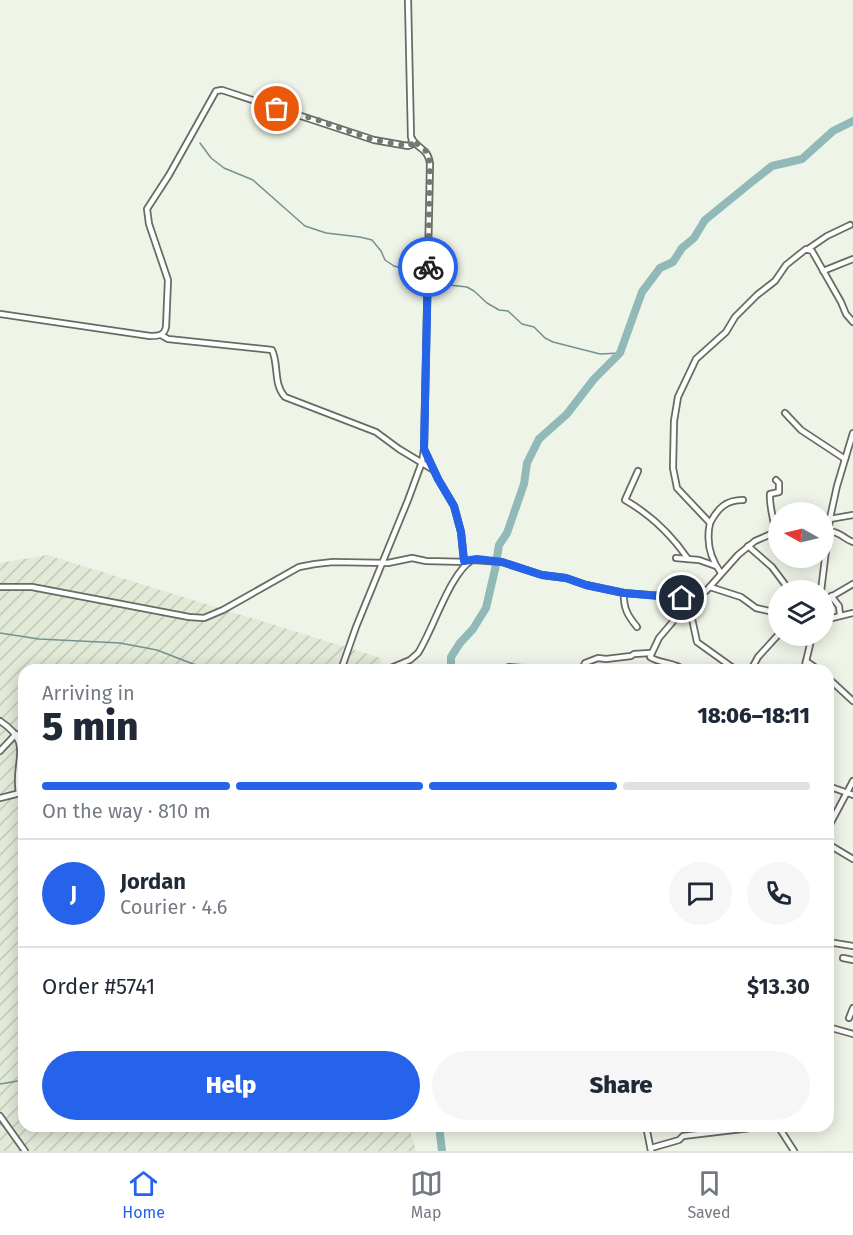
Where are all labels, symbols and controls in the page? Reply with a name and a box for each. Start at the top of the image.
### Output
pin [251,83,302,134]
icon: bag [260,92,293,125]
courier [398,237,458,297]
icon: bike [412,251,445,284]
north arrow [768,502,834,568]
map controls [768,502,834,646]
pin [656,572,707,623]
button: layers [768,580,834,646]
icon: home [665,581,698,614]
text: Arriving in [42,681,135,705]
text: 18:06–18:11 [697,702,810,729]
text: 5 min [42,704,138,750]
text: On the way · 810 m [42,799,211,823]
button: chat [669,862,732,925]
button: phone [747,862,810,925]
text: Jordan [120,868,186,895]
text: J [70,880,77,907]
text: Courier · 4.6 [120,895,227,919]
text: Order #5741 [42,973,155,1000]
text: $13.30 [747,973,810,1000]
button: Help [42,1051,420,1120]
button: Share [432,1051,810,1120]
tab: Home [122,1167,165,1222]
tab: Map [410,1167,443,1222]
tab: Saved [687,1167,731,1222]

